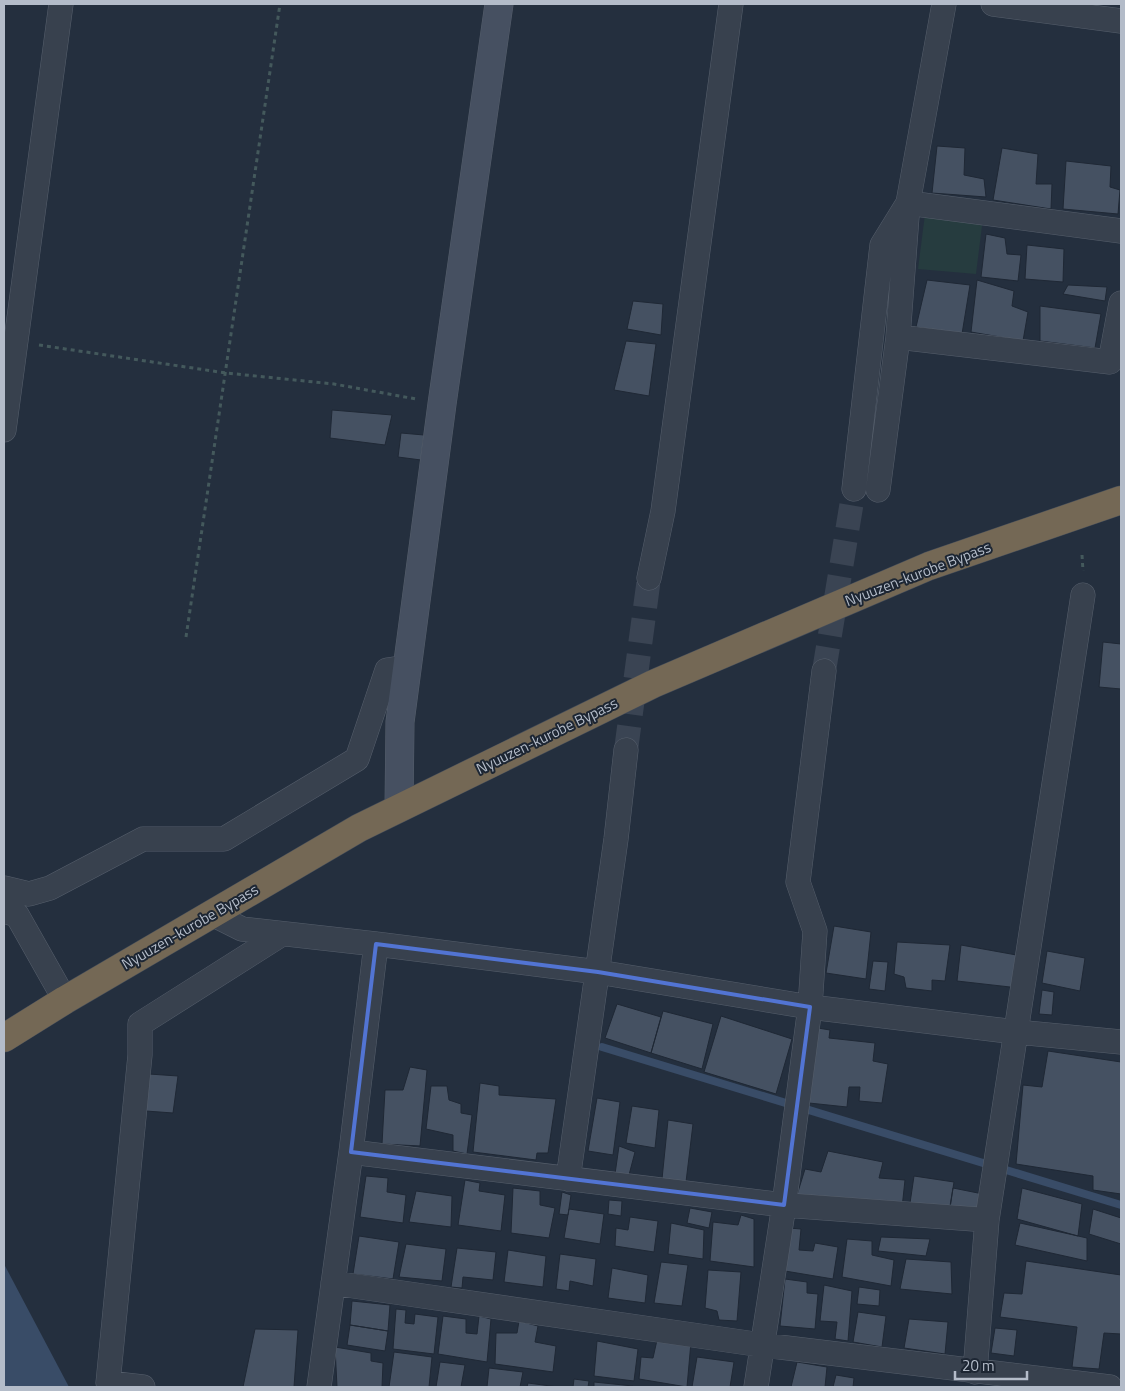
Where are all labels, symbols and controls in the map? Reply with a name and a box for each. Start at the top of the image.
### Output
street label: Nyuuzen-kurobe Bypass [841,535,994,612]
street label: Nyuuzen-kurobe Bypass [472,691,621,780]
street label: Nyuuzen-kurobe Bypass [117,878,263,975]
scale bar [955,1348,1028,1380]
text: 20 m [962,1354,995,1377]

